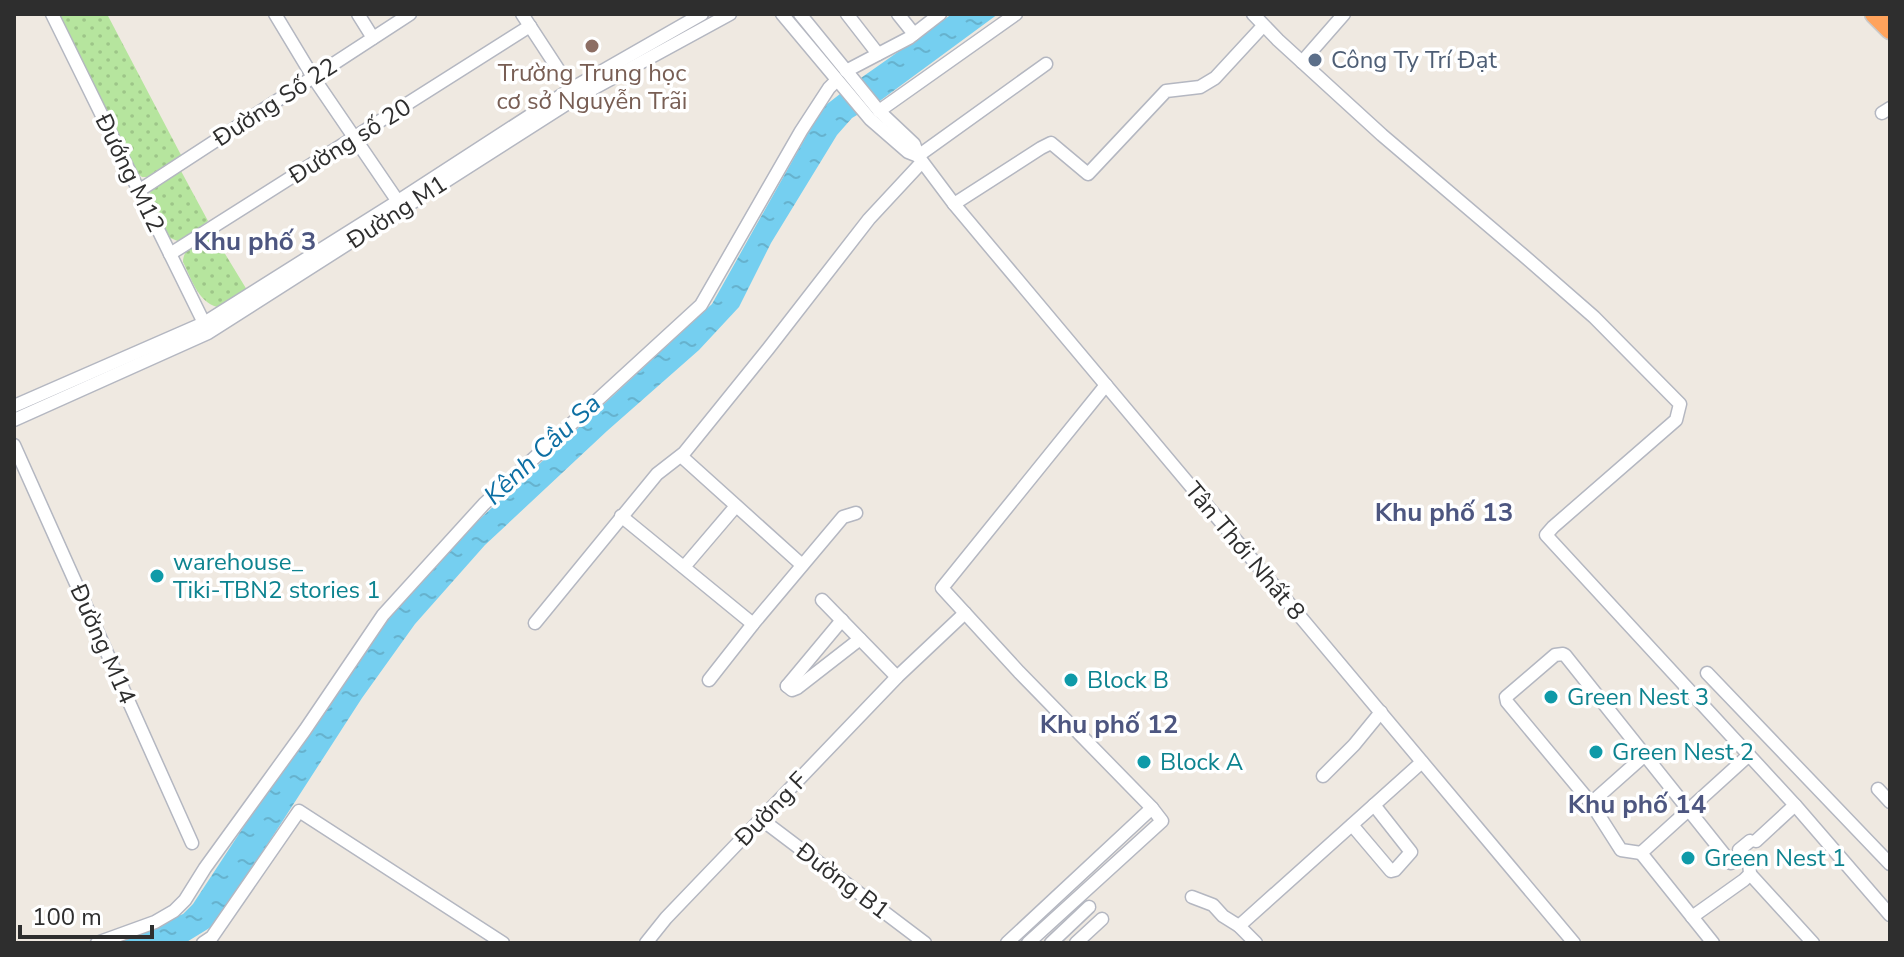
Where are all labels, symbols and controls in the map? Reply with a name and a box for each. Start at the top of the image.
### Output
marker: Trường Trung học cơ sở Nguyễn Trãi [583,37,601,55]
place label: Công Ty Trí Đạt [1331,44,1497,76]
street label: Đường Số 22 [206,50,343,155]
marker: Công Ty Trí Đạt [1306,51,1324,69]
place label: Trường Trung học cơ sở Nguyễn Trãi [497,57,687,117]
street label: Đường số 20 [282,91,417,192]
street label: Đướng M12 [87,108,172,237]
street label: Đường M1 [340,168,453,257]
district label: Khu phố 3 [194,224,316,259]
water label: Kênh Cầu Sa [476,386,608,513]
street label: Tân Thới Nhất 8 [1178,475,1312,627]
district label: Khu phố 13 [1375,495,1513,530]
place label: warehouse_ Tiki-TBN2 stories 1 [173,546,381,606]
marker: warehouse_ Tiki-TBN2 stories 1 [148,567,166,585]
street label: Đường M14 [62,578,144,709]
place label: Block B [1087,664,1169,696]
marker: Block B [1062,671,1080,689]
place label: Green Nest 3 [1567,681,1709,713]
marker: Green Nest 3 [1542,688,1560,706]
district label: Khu phố 12 [1040,707,1178,742]
place label: Green Nest 2 [1612,736,1754,768]
marker: Green Nest 2 [1587,743,1605,761]
place label: Block A [1160,746,1244,778]
marker: Block A [1135,753,1153,771]
street label: Đường F [727,765,814,854]
district label: Khu phố 14 [1568,787,1706,822]
street label: Đường B1 [789,835,896,927]
place label: Green Nest 1 [1704,842,1846,874]
marker: Green Nest 1 [1679,849,1697,867]
scale bar [20,889,152,939]
text: 100 m [32,901,102,933]

